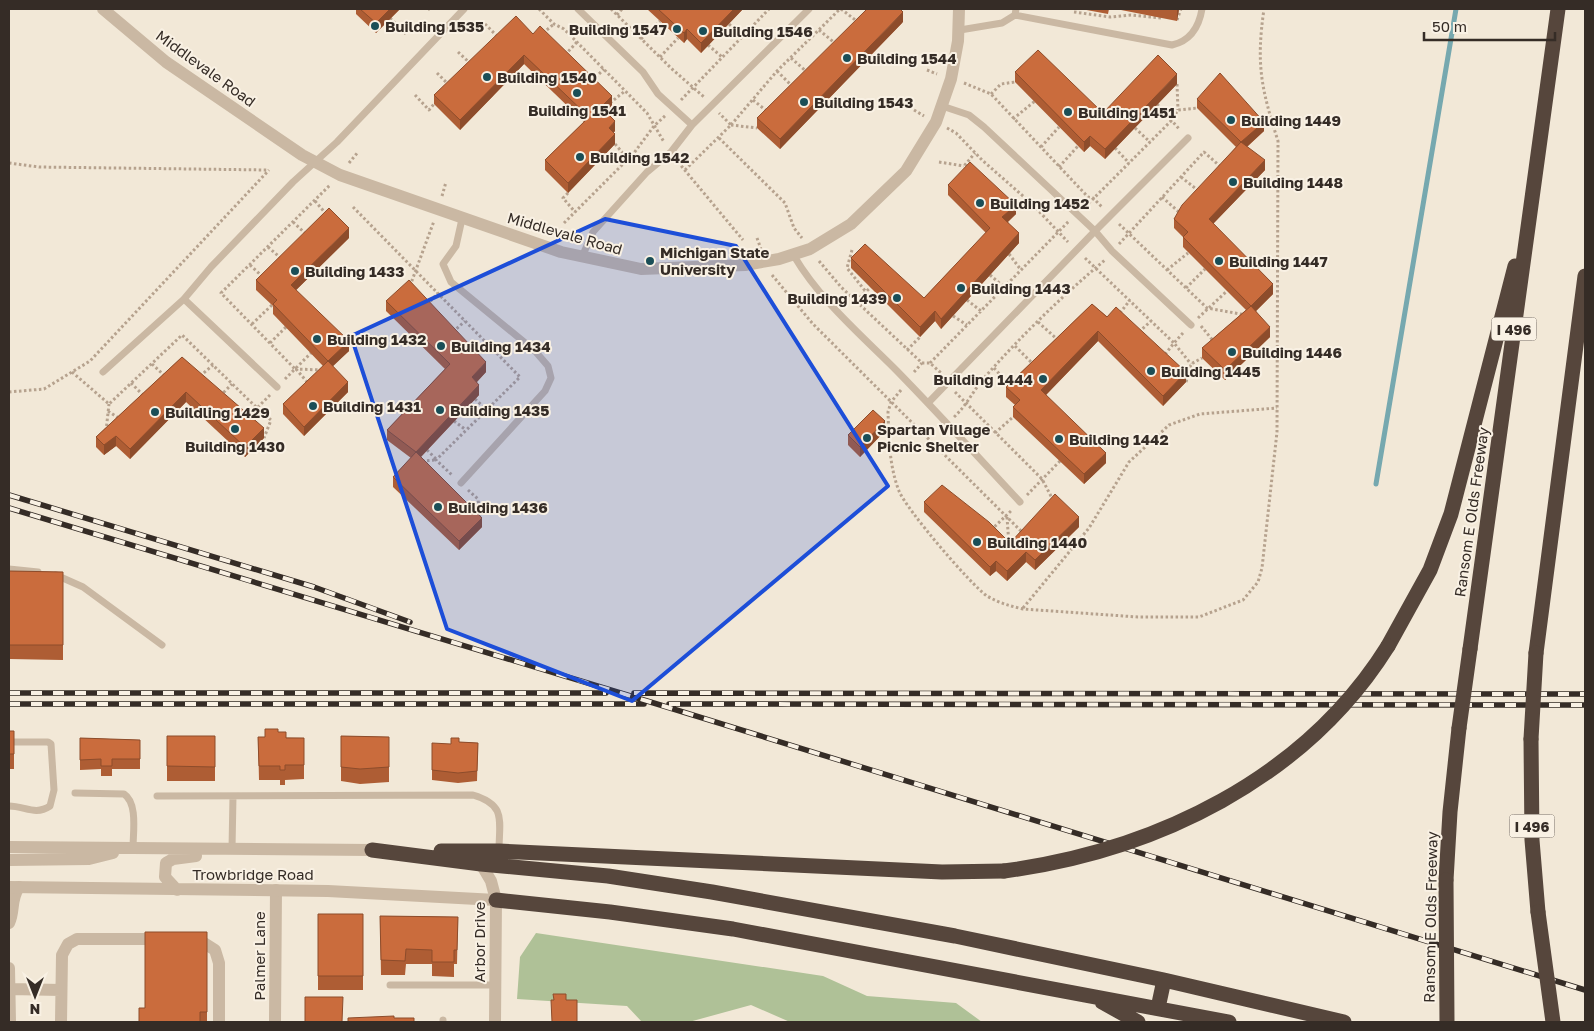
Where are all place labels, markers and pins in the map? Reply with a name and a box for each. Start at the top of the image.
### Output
place label: Building 1535 [385,17,484,35]
marker: Building 1535 [369,20,381,32]
place label: Building 1547 [569,20,667,38]
place label: Building 1546 [713,22,813,40]
marker: Building 1547 [671,23,683,35]
marker: Building 1546 [697,25,709,37]
place label: Building 1544 [857,49,957,67]
marker: Building 1544 [841,52,853,64]
place label: Building 1540 [497,68,597,86]
marker: Building 1540 [481,71,493,83]
marker: Building 1541 [571,87,583,99]
place label: Building 1543 [814,93,913,111]
marker: Building 1543 [798,96,810,108]
place label: Building 1541 [528,101,626,119]
place label: Building 1451 [1078,103,1176,121]
marker: Building 1451 [1062,106,1074,118]
place label: Building 1449 [1241,111,1341,129]
marker: Building 1449 [1225,114,1237,126]
place label: Building 1542 [590,148,689,166]
marker: Building 1542 [574,151,586,163]
place label: Building 1448 [1243,173,1343,191]
marker: Building 1448 [1227,176,1239,188]
place label: Building 1452 [990,194,1089,212]
marker: Building 1452 [974,197,986,209]
place label: Michigan State University [660,243,770,278]
place label: Building 1447 [1229,252,1328,270]
marker: Michigan State University [644,255,656,267]
marker: Building 1447 [1213,255,1225,267]
place label: Building 1433 [305,262,404,280]
marker: Building 1433 [289,265,301,277]
place label: Building 1443 [971,279,1071,297]
marker: Building 1443 [955,282,967,294]
place label: Building 1439 [787,289,887,307]
marker: Building 1439 [891,292,903,304]
place label: Building 1432 [327,330,426,348]
marker: Building 1432 [311,333,323,345]
place label: Building 1434 [451,337,551,355]
marker: Building 1434 [435,340,447,352]
place label: Building 1446 [1242,343,1342,361]
marker: Building 1446 [1226,346,1238,358]
place label: Building 1445 [1161,362,1261,380]
marker: Building 1445 [1145,365,1157,377]
place label: Building 1444 [933,370,1033,388]
marker: Building 1444 [1037,373,1049,385]
place label: Building 1431 [323,397,421,415]
marker: Building 1431 [307,400,319,412]
place label: Building 1435 [450,401,549,419]
place label: Buildling 1429 [165,403,270,421]
marker: Building 1435 [434,404,446,416]
marker: Buildling 1429 [149,406,161,418]
place label: Spartan Village Picnic Shelter [877,420,990,455]
marker: Building 1430 [229,423,241,435]
place label: Building 1442 [1069,430,1169,448]
marker: Spartan Village Picnic Shelter [861,432,873,444]
marker: Building 1442 [1053,433,1065,445]
place label: Building 1430 [185,437,285,455]
place label: Building 1436 [448,498,548,516]
marker: Building 1436 [432,501,444,513]
place label: Building 1440 [987,533,1087,551]
marker: Building 1440 [971,536,983,548]

